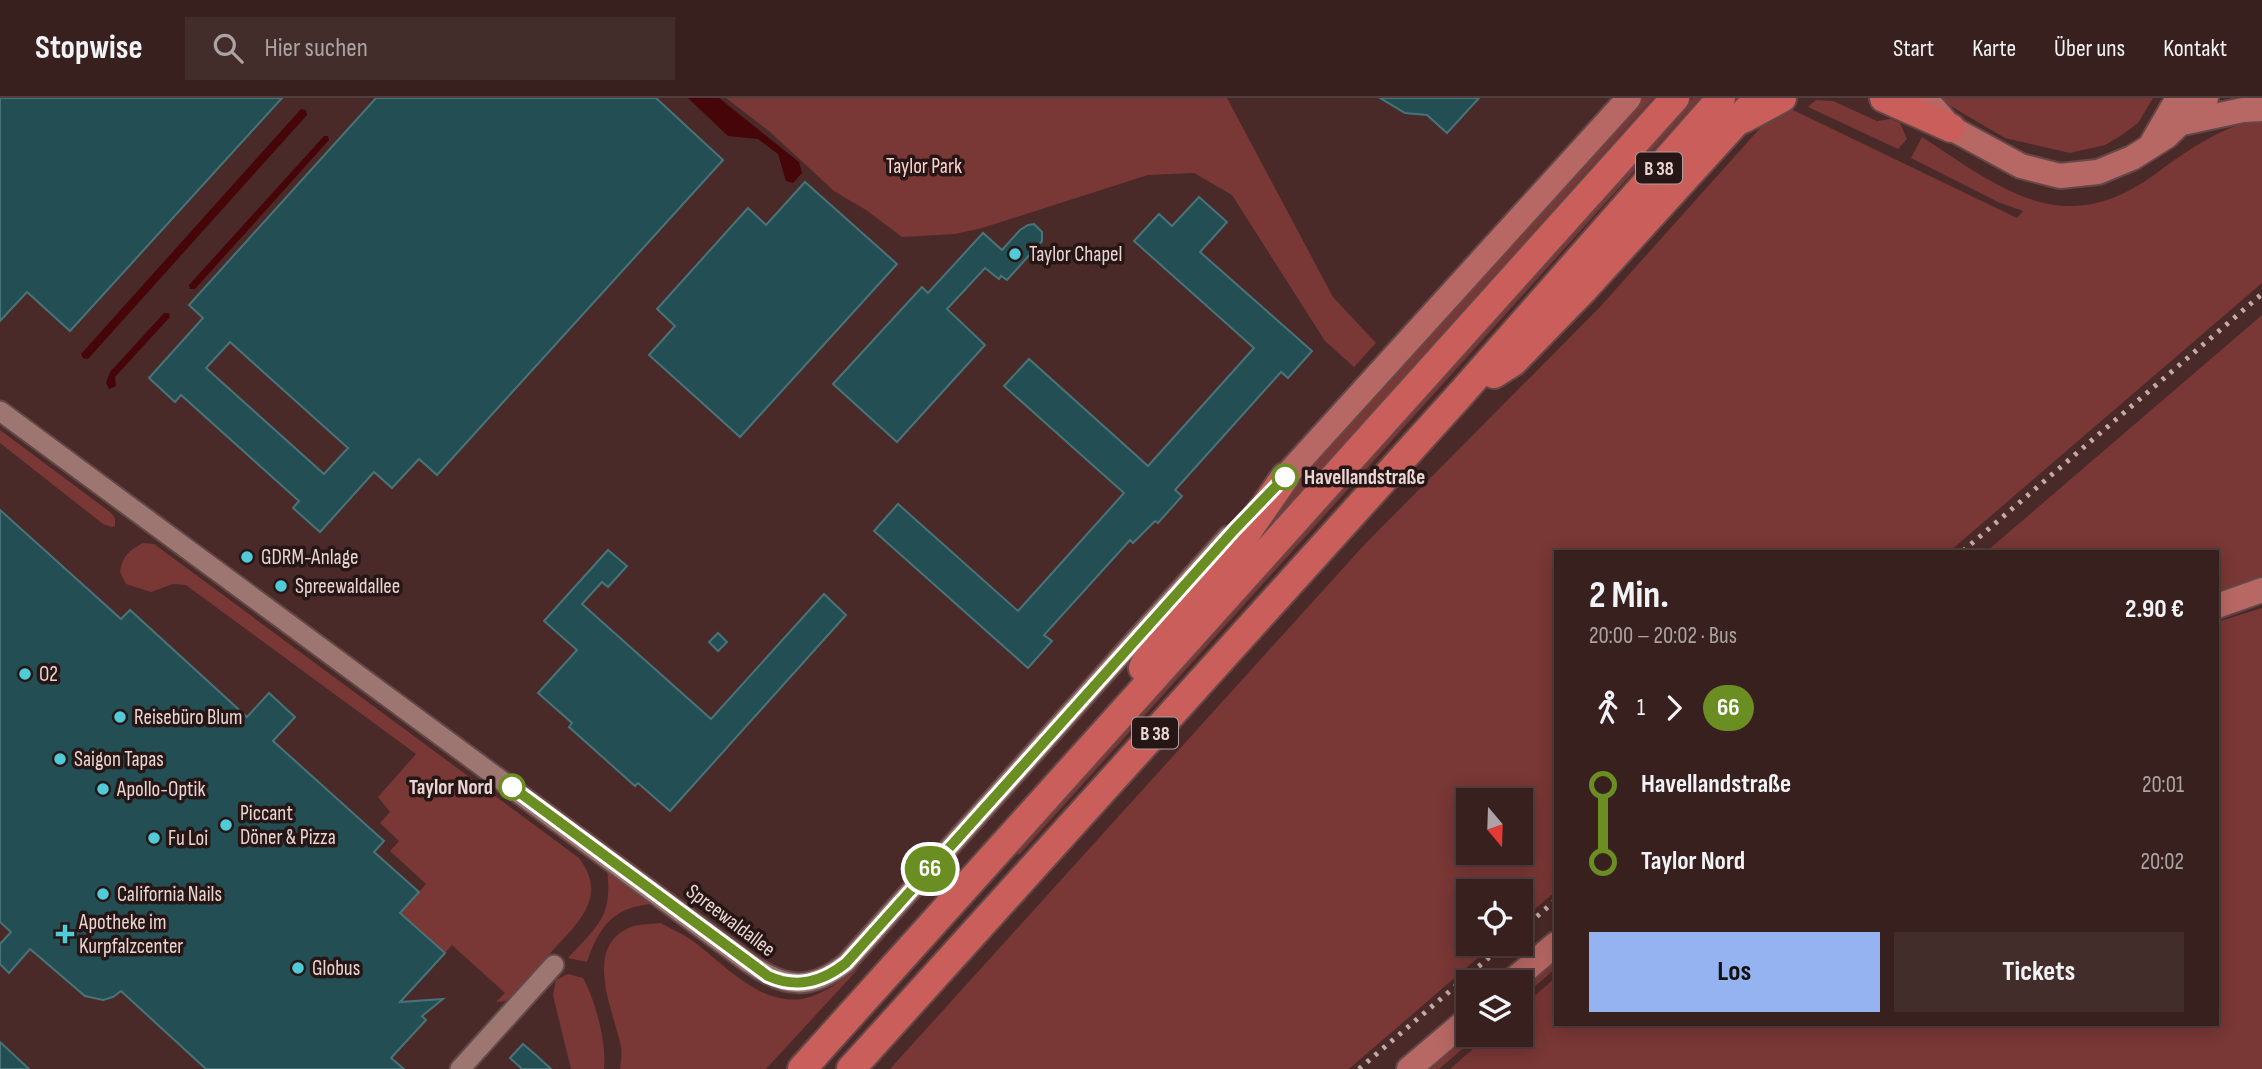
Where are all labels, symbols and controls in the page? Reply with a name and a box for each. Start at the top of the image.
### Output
search box [185,17,675,80]
text: Stopwise [35,28,143,68]
icon: search [209,29,247,67]
text: Hier suchen [265,33,368,64]
text: Start [1893,34,1934,63]
text: Karte [1972,34,2016,63]
text: Über uns [2054,34,2125,63]
text: Kontakt [2163,34,2227,63]
road number: B 38 [1636,152,1682,184]
park label: Taylor Park [886,154,962,179]
place label: Taylor Chapel [1029,242,1122,267]
marker: Taylor Chapel [1007,246,1023,262]
marker: Havellandstraße [1272,464,1298,490]
place label: Havellandstraße [1304,465,1425,490]
place label: GDRM-Anlage [261,545,358,570]
marker: GDRM-Anlage [239,549,255,565]
text: 2 Min. [1589,573,1669,618]
place label: Spreewaldallee [295,574,400,599]
marker: Spreewaldallee [273,578,289,594]
text: 2.90 € [2125,594,2184,625]
text: 20:00 – 20:02 · Bus [1589,622,1737,650]
place label: O2 [39,662,58,687]
marker: O2 [17,666,33,682]
icon: walk [1589,689,1627,727]
icon: forward [1655,689,1693,727]
text: 66 [1717,693,1740,722]
text: 1 [1637,694,1645,722]
place label: Reisebüro Blum [134,705,243,730]
marker: Reisebüro Blum [112,709,128,725]
road number: B 38 [1132,718,1178,748]
place label: Saigon Tapas [74,747,164,772]
marker: Saigon Tapas [52,751,68,767]
text: Havellandstraße [1641,769,1791,800]
text: 20:01 [2142,771,2184,799]
marker: Taylor Nord [499,774,525,800]
place label: Taylor Nord [409,775,493,800]
place label: Apollo-Optik [116,777,205,802]
marker: Apollo-Optik [95,781,111,797]
north arrow [1456,788,1533,864]
map controls [1456,788,1533,1047]
place label: Piccant Döner & Pizza [240,801,336,850]
marker: Piccant Döner & Pizza [218,817,234,833]
place label: Fu Loi [168,826,208,851]
marker: Fu Loi [146,830,162,846]
line badge: 66 [898,846,962,892]
text: Taylor Nord [1641,846,1745,877]
text: 20:02 [2140,848,2184,876]
text: 66 [919,854,941,883]
street label: Spreewaldallee [681,879,780,962]
button: locate [1456,879,1533,956]
place label: California Nails [117,882,222,907]
marker: California Nails [95,886,111,902]
place label: Apotheke im Kurpfalzcenter [78,910,183,959]
marker: Apotheke im Kurpfalzcenter [57,926,73,942]
button: Los [1589,932,1880,1012]
button: Tickets [1894,932,2184,1012]
place label: Globus [312,956,360,981]
marker: Globus [290,960,306,976]
button: layers [1456,970,1533,1047]

